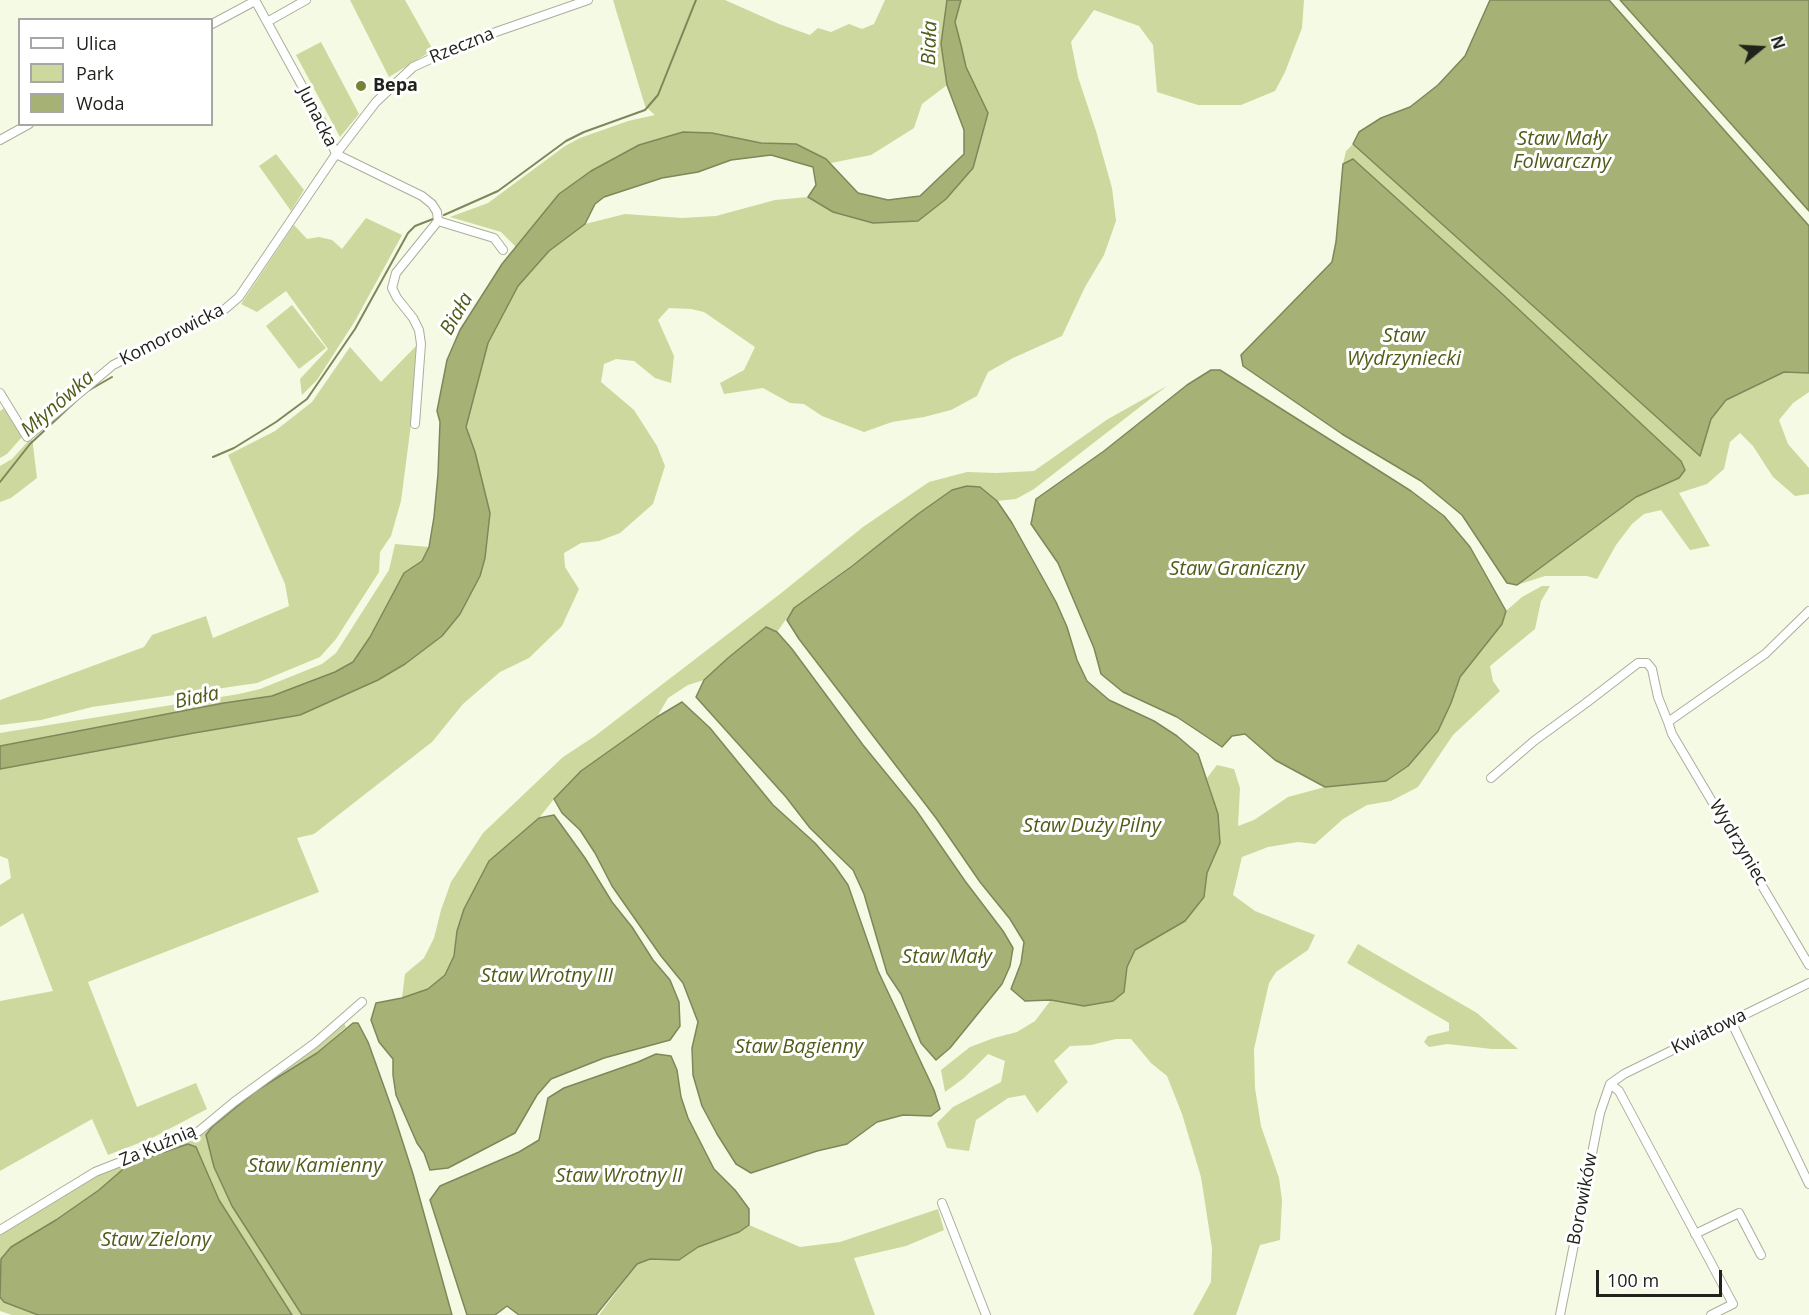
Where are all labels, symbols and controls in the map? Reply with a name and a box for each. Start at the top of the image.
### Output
legend [18,18,213,126]
north arrow [1731,18,1791,78]
water label: Biała [917,20,943,66]
street label: Rzeczna [427,23,497,69]
text: Ulica [76,31,117,55]
text: N [1766,33,1791,52]
text: Park [76,61,114,85]
place label: Bepa [373,75,418,97]
marker: Bepa [354,79,368,93]
street label: Junacka [293,83,341,151]
text: Woda [76,91,124,115]
water label: Staw Mały Folwarczny [1513,127,1611,174]
water label: Biała [435,289,479,339]
street label: Komorowicka [116,299,228,371]
water label: Staw Wydrzyniecki [1347,324,1461,371]
water label: Młynówka [16,366,100,442]
water label: Staw Graniczny [1169,557,1305,581]
water label: Biała [173,682,221,714]
street label: Wydrzyniec [1704,796,1772,890]
water label: Staw Duży Pilny [1023,814,1161,838]
water label: Staw Mały [902,945,992,969]
water label: Staw Wrotny III [481,964,613,988]
street label: Kwiatowa [1668,1005,1750,1059]
water label: Staw Bagienny [735,1035,863,1059]
street label: Za Kuźnią [116,1120,200,1172]
street label: Borowików [1563,1151,1603,1247]
water label: Staw Kamienny [248,1154,382,1178]
water label: Staw Wrotny II [555,1164,683,1188]
water label: Staw Zielony [101,1228,211,1252]
scale bar [1599,1258,1725,1296]
text: 100 m [1607,1268,1659,1292]

